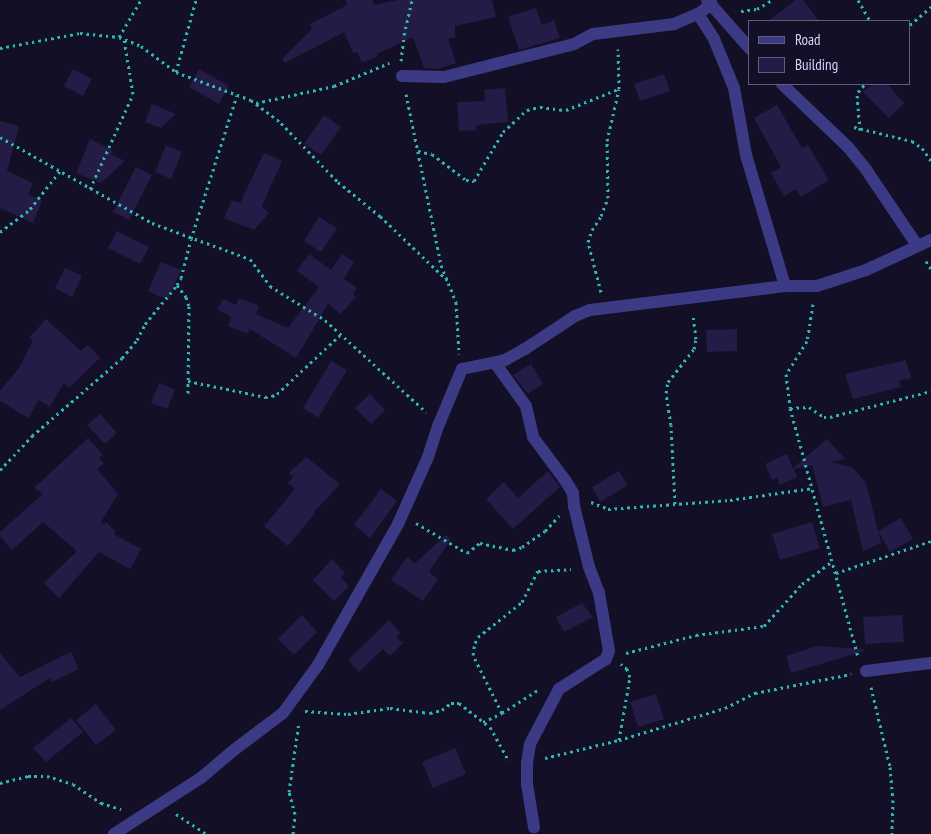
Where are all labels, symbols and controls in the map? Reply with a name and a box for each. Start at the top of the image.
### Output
legend [748,20,911,85]
text: Road [795,30,821,49]
text: Building [795,55,838,74]

